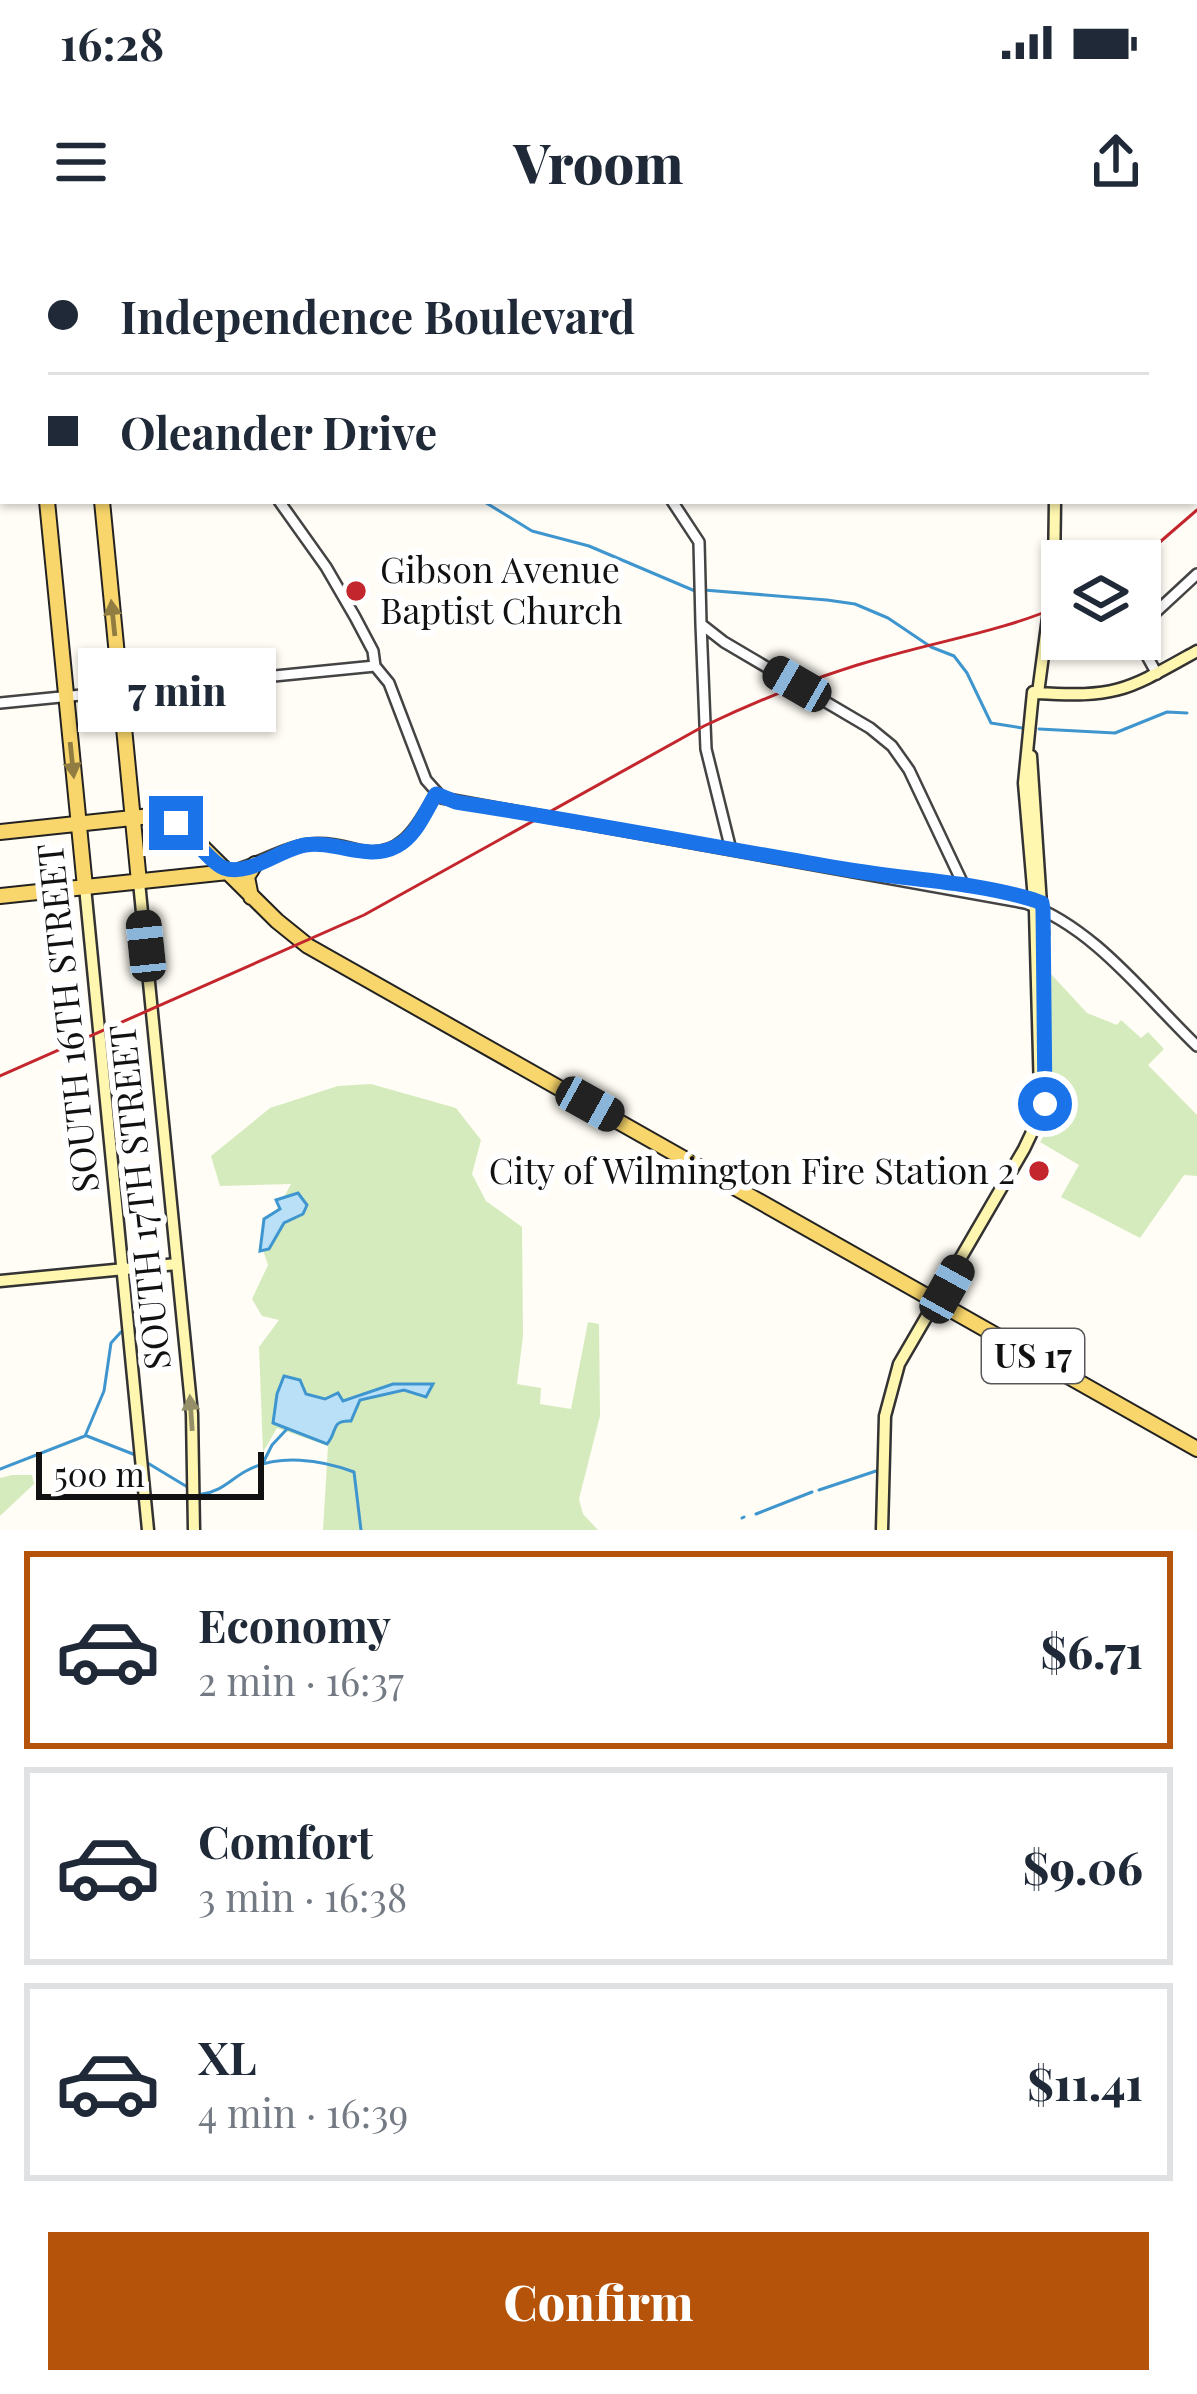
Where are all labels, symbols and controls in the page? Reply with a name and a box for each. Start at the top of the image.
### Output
text: 16:28 [60,12,164,72]
text: Vroom [514,126,683,198]
icon: menu [48,129,114,195]
icon: share [1083,129,1149,195]
text: Independence Boulevard [120,285,635,345]
text: Oleander Drive [120,401,437,461]
map controls [1041,540,1161,660]
button: layers [1041,540,1161,660]
place label: Gibson Avenue Baptist Church [380,544,623,633]
marker: Gibson Avenue Baptist Church [343,578,369,604]
one-way arrow [104,599,123,636]
callout: 7 min [77,649,275,733]
car [757,650,837,718]
text: 7 min [128,664,226,716]
one-way arrow [63,741,82,779]
route end [149,796,203,850]
street label: SOUTH 16TH STREET [24,841,108,1195]
car [124,908,168,984]
street label: SOUTH 17TH STREET [96,1022,180,1372]
car [550,1071,630,1137]
route start [1018,1077,1072,1131]
place label: City of Wilmington Fire Station 2 [489,1145,1015,1193]
marker: City of Wilmington Fire Station 2 [1026,1158,1052,1184]
car [914,1249,980,1329]
road number: US 17 [982,1329,1084,1383]
one-way arrow [182,1394,201,1431]
scale bar [36,1446,264,1499]
text: 500 m [54,1451,145,1495]
text: Economy [198,1594,391,1654]
icon: car [54,1596,162,1704]
text: $6.71 [1041,1620,1143,1680]
text: 2 min · 16:37 [198,1654,404,1706]
text: Comfort [198,1810,373,1870]
icon: car [54,1812,162,1920]
text: $9.06 [1023,1836,1143,1896]
text: 3 min · 16:38 [198,1870,407,1922]
text: XL [198,2026,257,2086]
icon: car [54,2028,162,2136]
text: $11.41 [1027,2052,1143,2112]
text: 4 min · 16:39 [198,2086,408,2138]
button: Confirm [48,2232,1149,2370]

